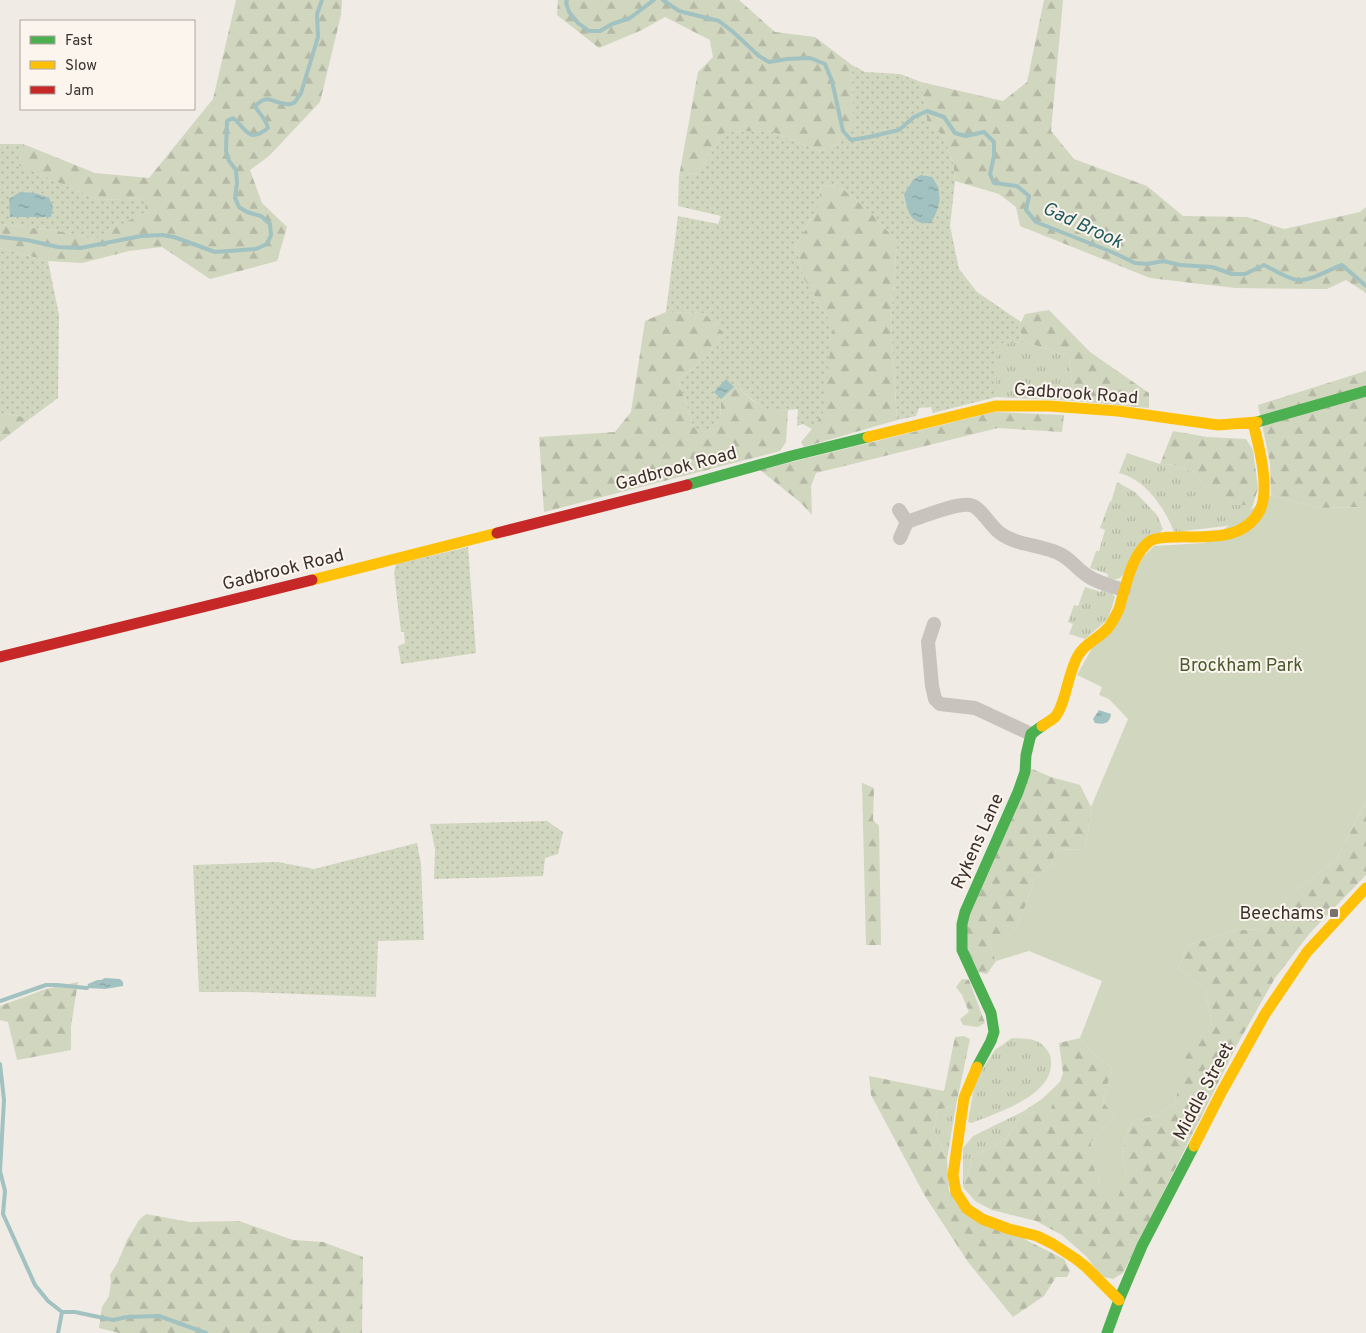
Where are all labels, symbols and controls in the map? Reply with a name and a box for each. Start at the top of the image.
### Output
legend [20,20,195,110]
text: Fast [65,32,93,51]
text: Slow [65,57,97,76]
text: Jam [65,82,94,101]
water label: Gad Brook [1038,197,1126,255]
street label: Gadbrook Road [1013,379,1139,410]
street label: Gadbrook Road [613,442,740,497]
street label: Gadbrook Road [220,544,347,597]
park label: Brockham Park [1179,655,1303,678]
street label: Rykens Lane [947,790,1010,893]
place label: Beechams [1239,903,1324,926]
marker: Beechams [1328,907,1340,919]
street label: Middle Street [1169,1039,1240,1145]

